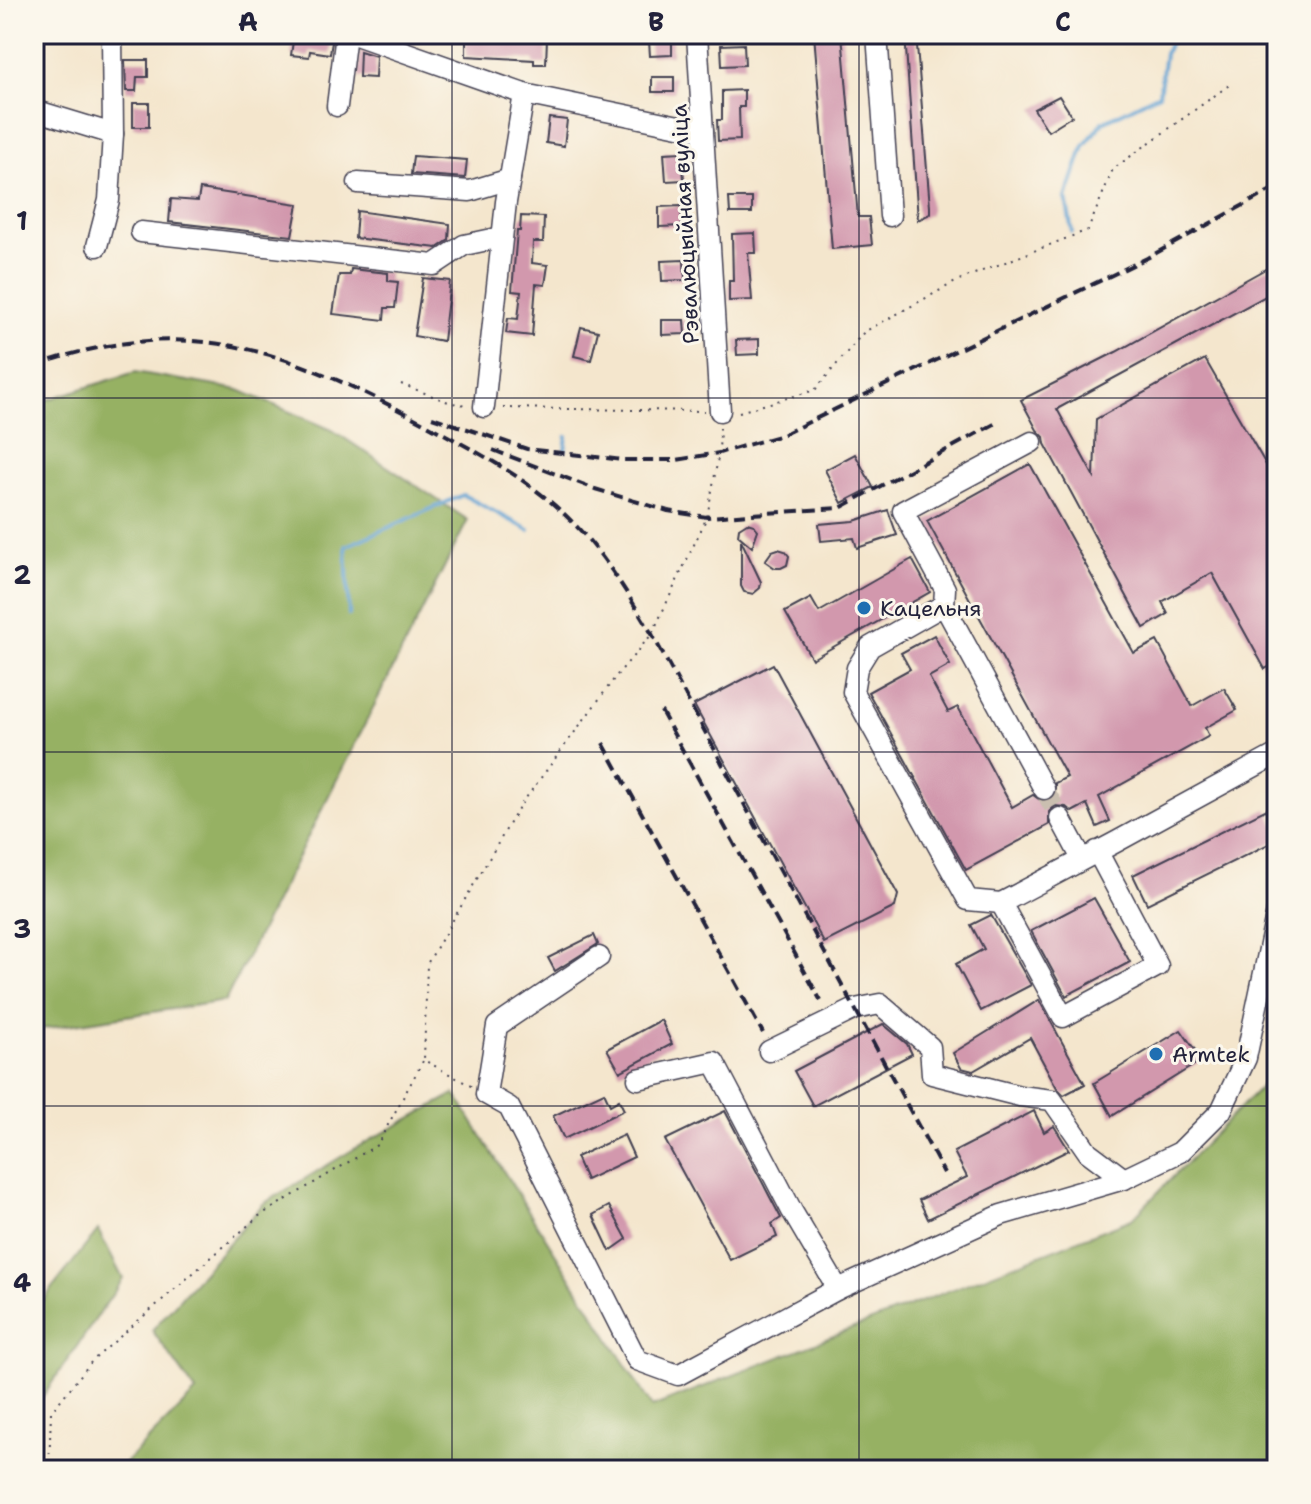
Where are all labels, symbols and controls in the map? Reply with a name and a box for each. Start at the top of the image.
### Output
text: A [238,4,258,39]
text: B [648,4,664,39]
text: C [1055,4,1071,39]
street label: Рэвалюцыйная вуліца [664,103,706,345]
text: 1 [16,203,28,238]
text: 2 [13,557,31,592]
place label: Кацельня [880,594,982,623]
marker: Кацельня [855,599,873,617]
text: 3 [13,911,31,946]
place label: Armtek [1172,1040,1250,1069]
marker: Armtek [1147,1045,1165,1063]
text: 4 [13,1265,31,1300]

